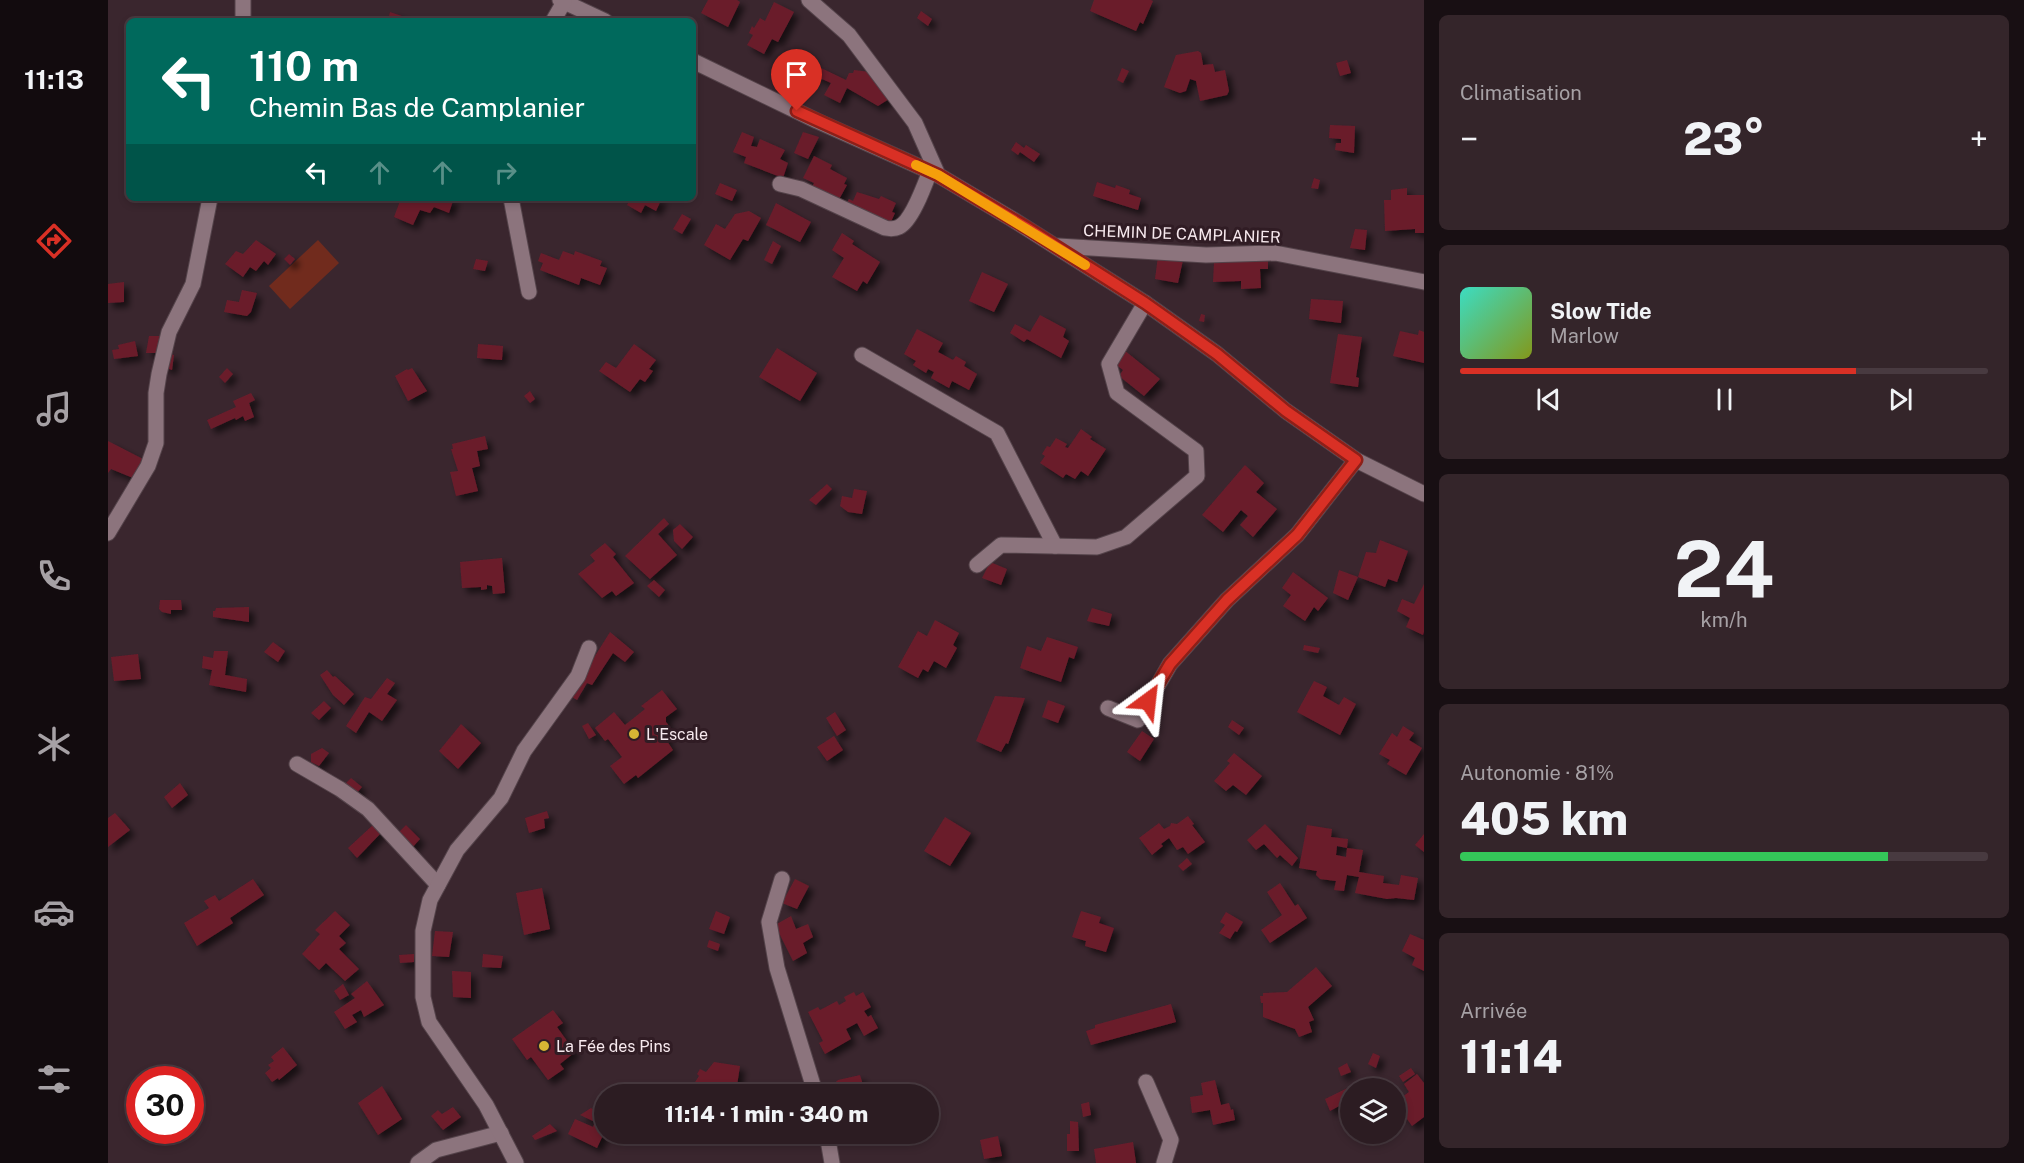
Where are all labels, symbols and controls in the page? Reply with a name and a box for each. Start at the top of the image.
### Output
text: 110 m [249,41,359,90]
icon: left [150,42,228,120]
pin [771,49,822,111]
icon: arrive [780,58,813,91]
text: 11:13 [24,63,84,95]
text: Climatisation [1460,81,1582,105]
text: Chemin Bas de Camplanier [249,91,585,123]
text: 23° [1683,112,1765,165]
text: − [1460,120,1478,158]
text: + [1970,120,1988,158]
icon: left [300,156,333,189]
icon: ahead [363,156,396,189]
icon: ahead [426,156,459,189]
icon: right [489,156,522,189]
icon: directions [33,220,75,262]
street label: CHEMIN DE CAMPLANIER [1083,221,1281,247]
text: Slow Tide [1550,298,1652,324]
text: Marlow [1550,324,1619,348]
icon: previous [1532,383,1565,416]
icon: pause [1708,383,1741,416]
icon: next [1884,383,1917,416]
icon: music [33,388,75,430]
text: 24 [1674,523,1774,615]
icon: phone [33,555,75,597]
text: km/h [1700,608,1748,632]
position arrow [1116,669,1180,733]
icon: climate [33,723,75,765]
place label: L'Escale [646,725,708,744]
marker: L'Escale [627,727,641,741]
text: Autonomie · 81% [1460,761,1614,785]
text: 405 km [1460,792,1628,845]
icon: car [33,891,75,933]
text: Arrivée [1460,999,1527,1023]
text: 11:14 [1460,1030,1562,1083]
place label: La Fée des Pins [556,1037,671,1056]
marker: La Fée des Pins [537,1039,551,1053]
icon: filters [33,1058,75,1100]
speed limit sign: 30 [126,1066,204,1144]
map controls [1340,1078,1406,1144]
button: layers [1340,1078,1406,1144]
text: 11:14 · 1 min · 340 m [665,1101,868,1127]

